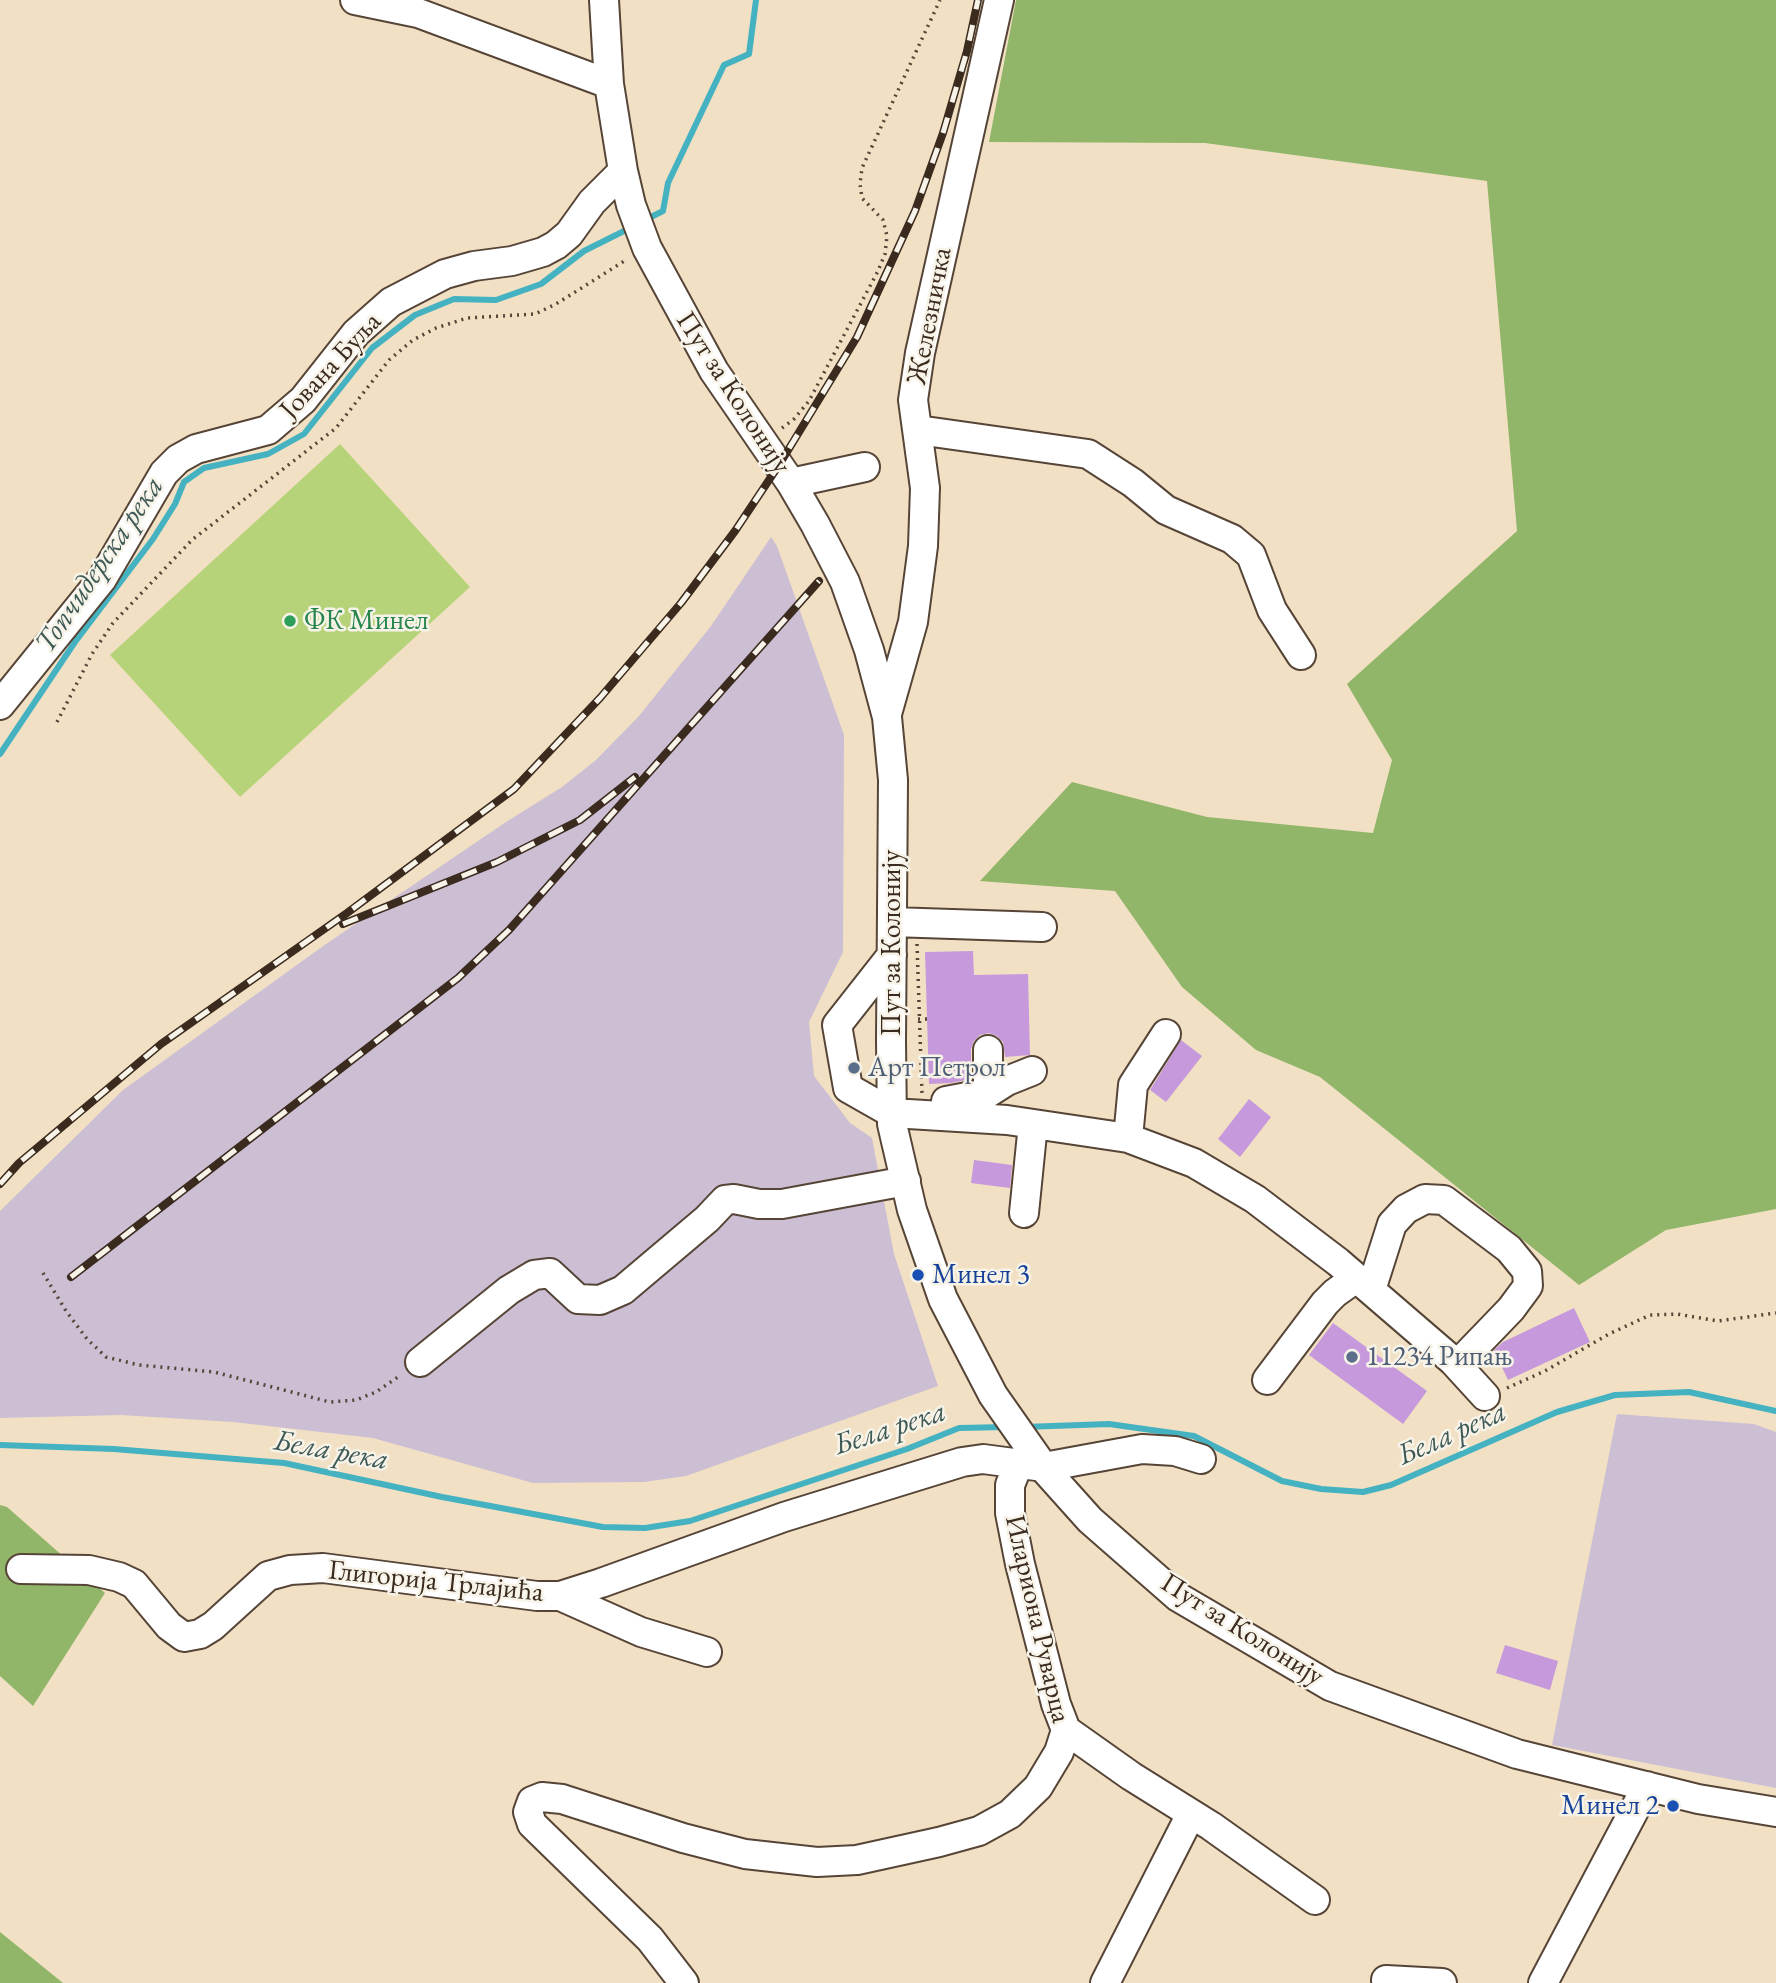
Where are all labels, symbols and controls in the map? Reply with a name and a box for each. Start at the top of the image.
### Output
street label: Железничка [900,245,960,387]
street label: Јована Буља [273,306,389,426]
street label: Пут за Колонију [668,306,798,480]
water label: Топчидерска река [28,470,172,660]
place label: ФК Минел [304,604,428,638]
marker: ФК Минел [282,613,298,629]
street label: Пут за Колонију [875,850,909,1036]
place label: Арт Петрол [868,1051,1006,1085]
marker: Арт Петрол [846,1060,862,1076]
place label: Минел 3 [932,1258,1030,1292]
marker: Минел 3 [910,1267,926,1283]
place label: 11234 Рипањ [1366,1340,1512,1374]
marker: 11234 Рипањ [1344,1349,1360,1365]
water label: Бела река [829,1394,951,1464]
water label: Бела река [1392,1394,1512,1474]
water label: Бела река [271,1423,391,1479]
street label: Илариона Руварца [997,1512,1077,1726]
street label: Глигорија Трлајића [327,1554,545,1610]
street label: Пут за Колонију [1154,1566,1330,1694]
place label: Минел 2 [1561,1789,1659,1823]
marker: Минел 2 [1665,1798,1681,1814]

